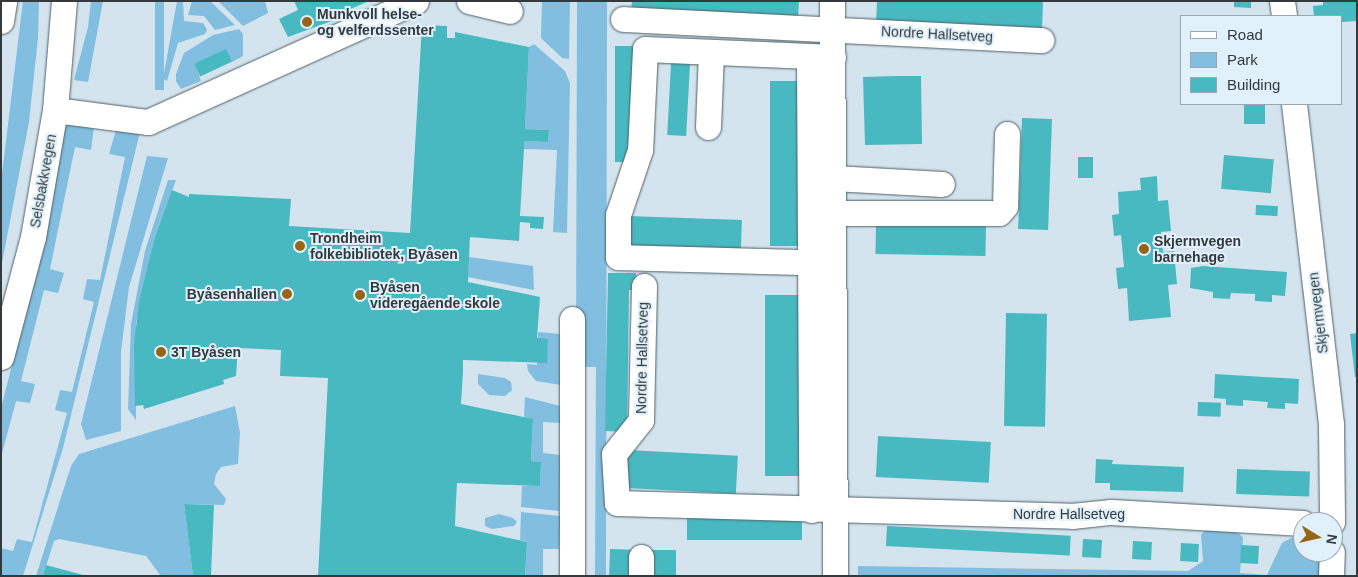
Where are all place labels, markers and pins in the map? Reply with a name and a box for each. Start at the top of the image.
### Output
place label: Munkvoll helse- og velferdssenter [317,6,434,38]
marker: Munkvoll helse- og velferdssenter [301,16,313,28]
place label: Trondheim folkebibliotek, Byåsen [310,230,458,262]
place label: Skjermvegen barnehage [1154,233,1241,266]
marker: Trondheim folkebibliotek, Byåsen [294,240,306,252]
marker: Skjermvegen barnehage [1138,243,1150,255]
place label: Byåsen videregående skole [370,279,500,312]
place label: Byåsenhallen [187,286,277,302]
marker: Byåsenhallen [281,288,293,300]
marker: Byåsen videregående skole [354,289,366,301]
place label: 3T Byåsen [171,344,241,360]
marker: 3T Byåsen [155,346,167,358]

